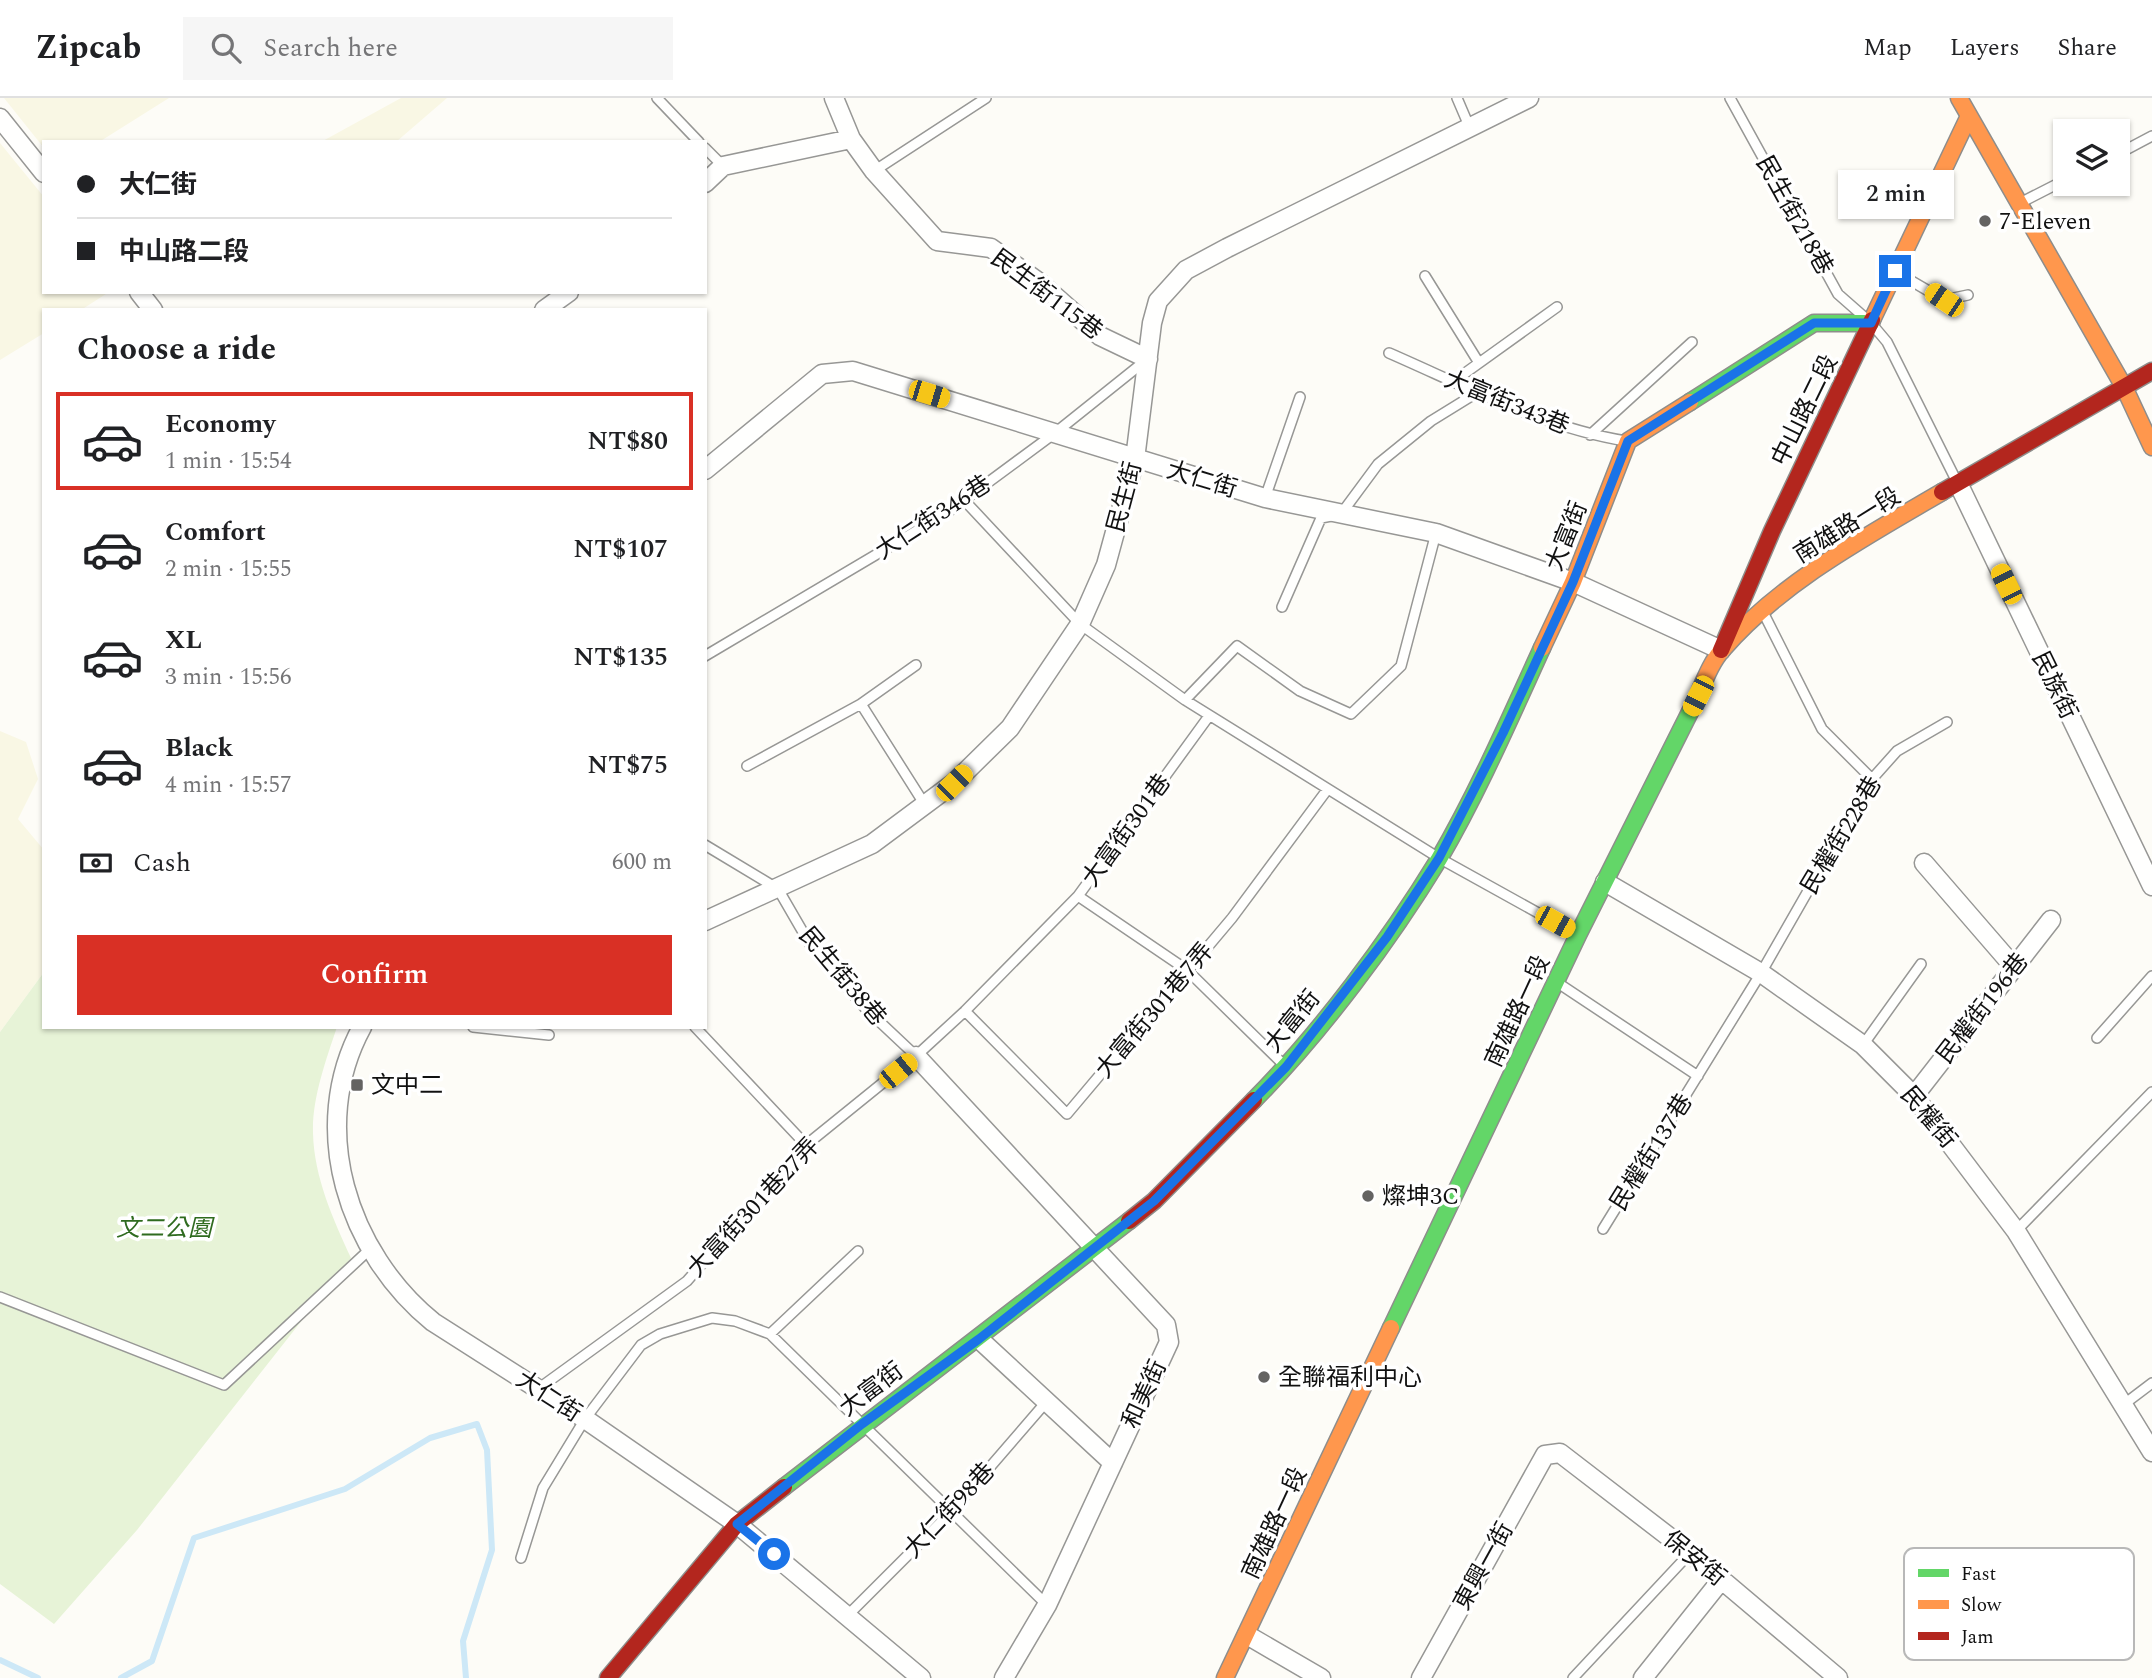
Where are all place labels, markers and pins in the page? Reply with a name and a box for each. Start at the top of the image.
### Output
place label: 7-Eleven [1999,204,2091,240]
marker: 7-Eleven [1977,213,1993,229]
place label: 文中二 [371,1068,443,1104]
marker: 文中二 [349,1077,365,1093]
place label: 燦坤3C [1382,1179,1459,1215]
marker: 燦坤3C [1360,1188,1376,1204]
place label: 全聯福利中心 [1278,1360,1422,1396]
marker: 全聯福利中心 [1256,1369,1272,1385]

